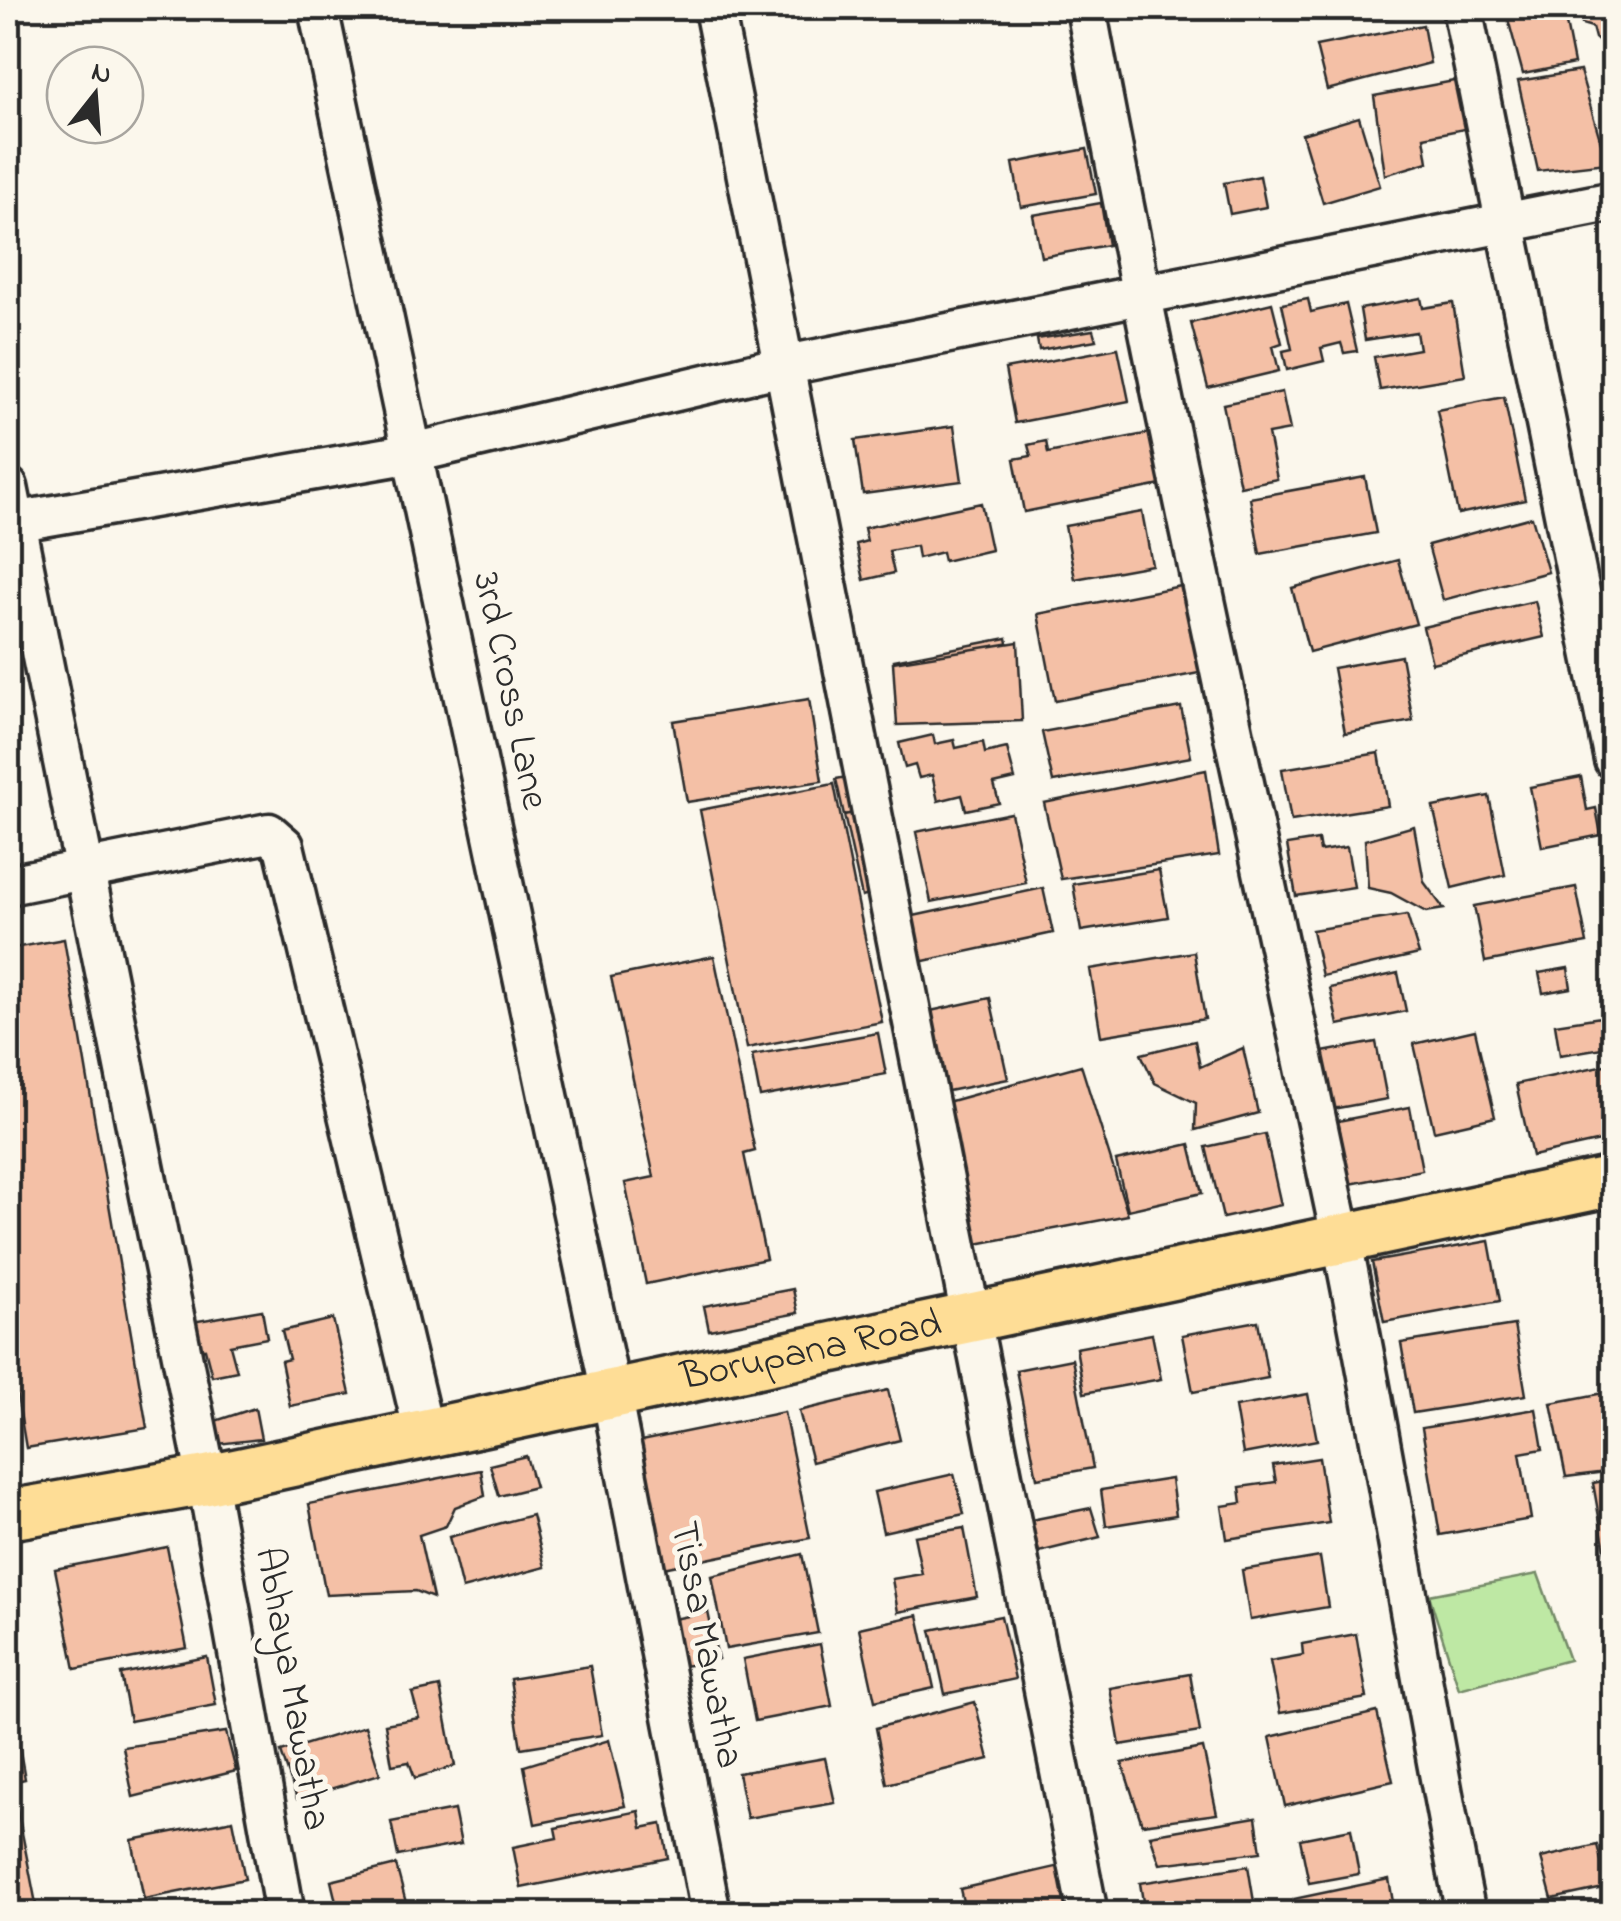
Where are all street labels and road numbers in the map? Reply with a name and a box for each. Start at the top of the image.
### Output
street label: 3rd Cross Lane [455,567,563,815]
street label: Borupana Road [675,1295,947,1408]
street label: Tissa Mawatha [652,1517,758,1773]
street label: Abhaya Mawatha [237,1543,345,1835]

